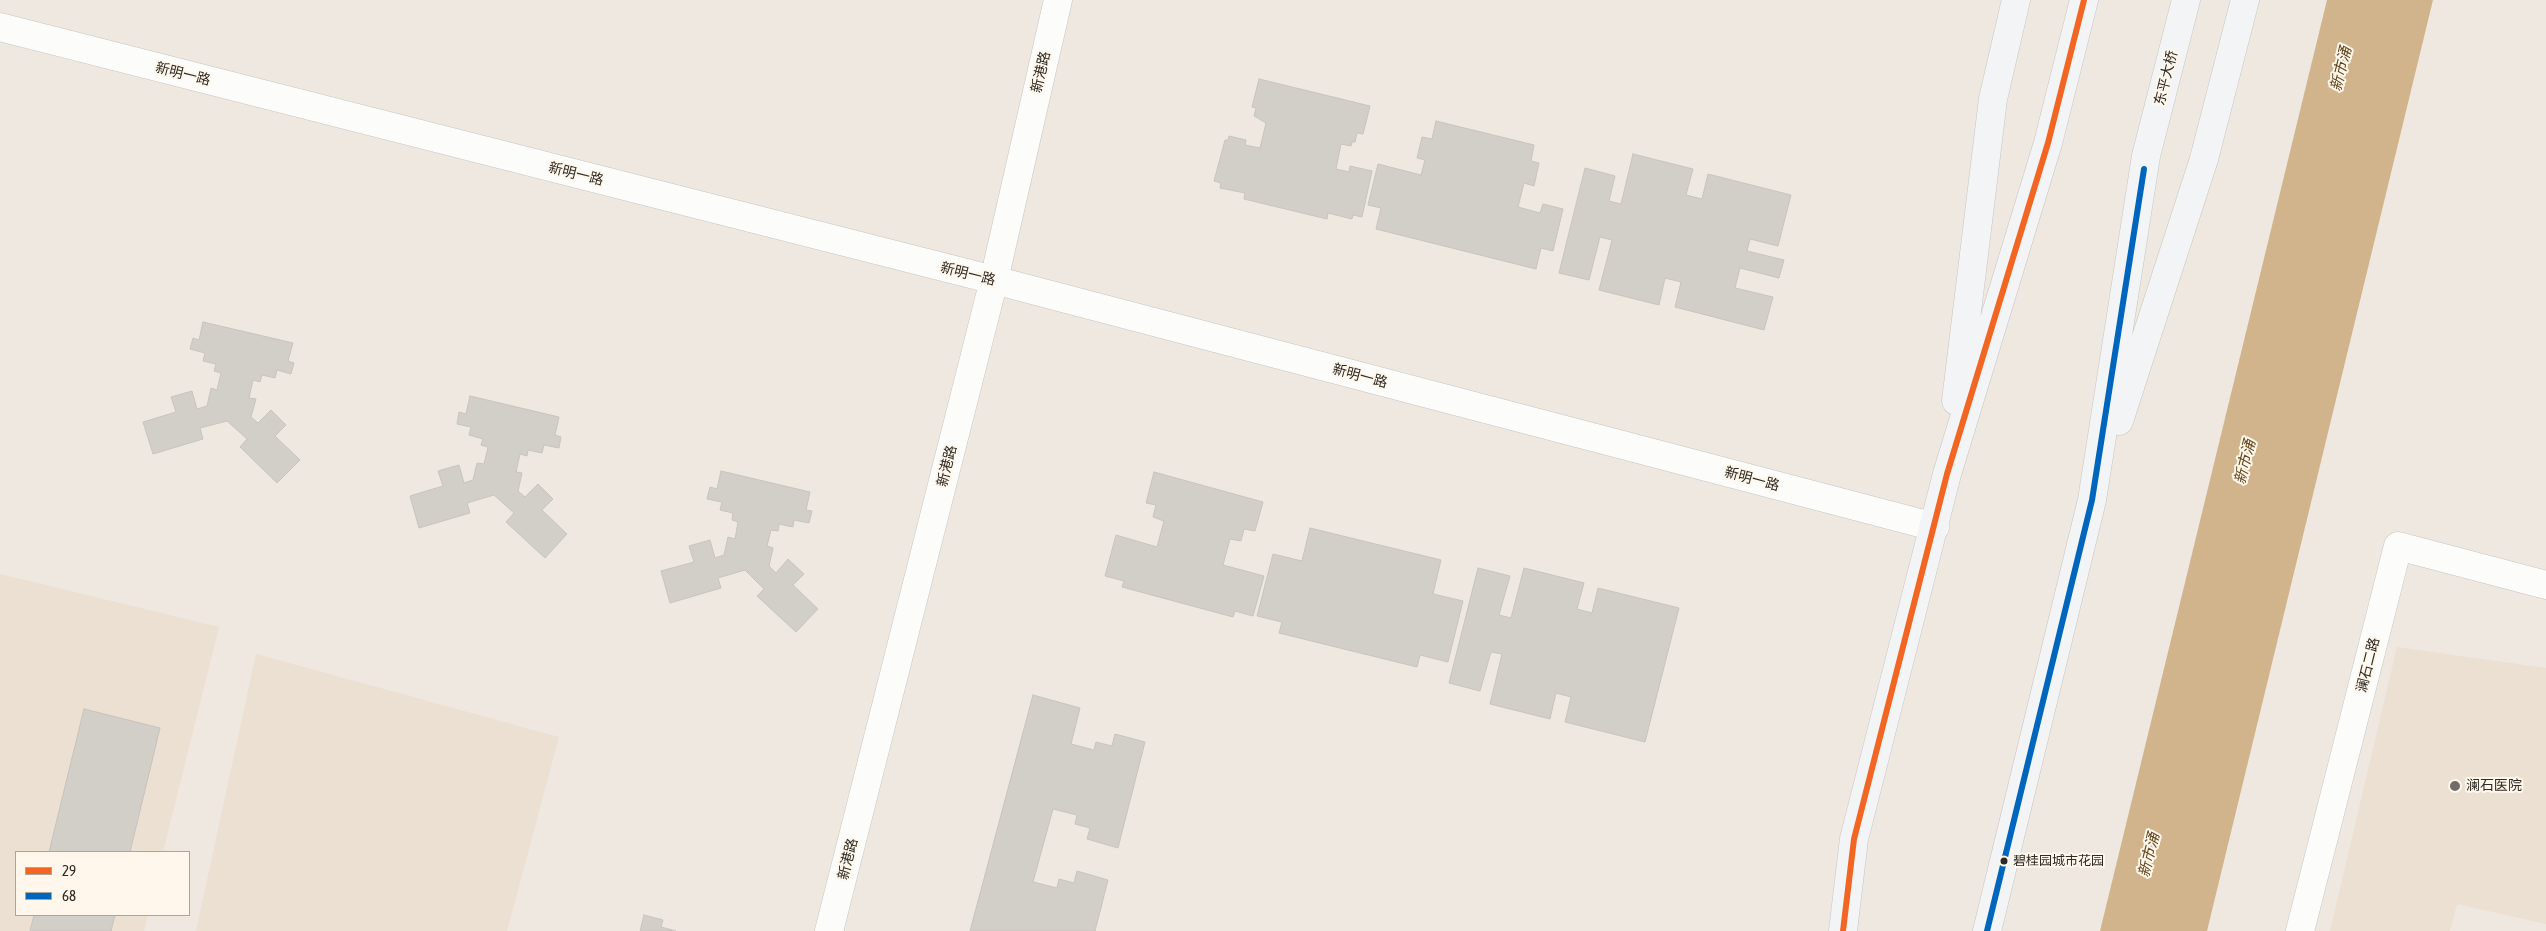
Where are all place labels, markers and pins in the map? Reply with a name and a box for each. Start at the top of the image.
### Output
place label: 澜石医院 [2466,778,2522,794]
marker: 澜石医院 [2448,779,2462,793]
place label: 碧桂园城市花园 [2013,853,2104,869]
marker: 碧桂园城市花园 [1999,856,2009,866]

